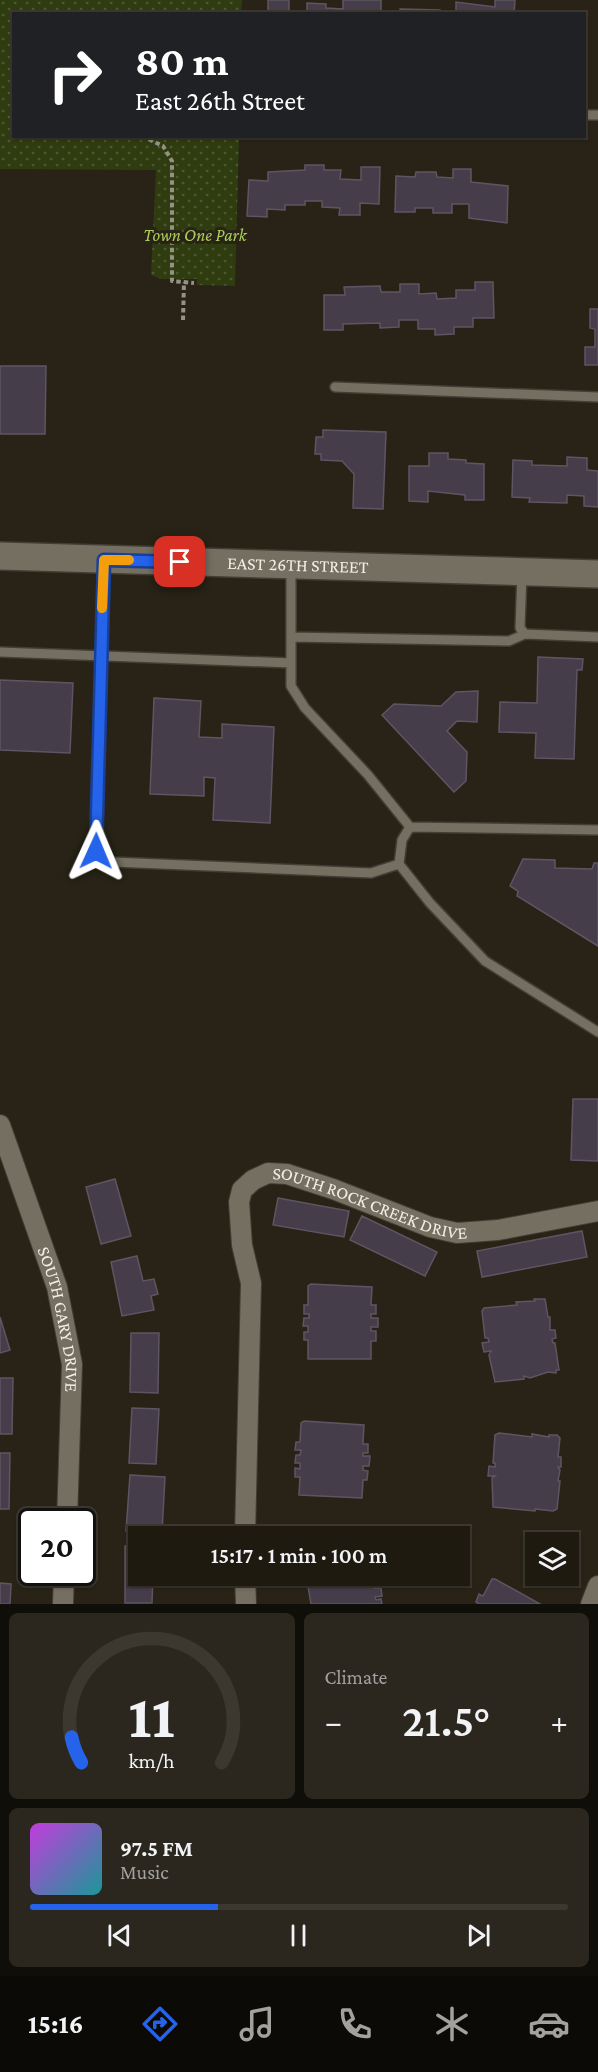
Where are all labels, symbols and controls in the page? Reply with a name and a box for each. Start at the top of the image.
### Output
icon: right [36,36,114,114]
text: 80 m [135,37,229,84]
text: East 26th Street [135,86,305,116]
park label: Town One Park [143,225,248,245]
pin [154,536,205,587]
icon: arrive [163,545,196,578]
street label: EAST 26TH STREET [227,553,369,577]
position arrow [64,819,128,883]
street label: SOUTH ROCK CREEK DRIVE [272,1163,468,1243]
street label: SOUTH GARY DRIVE [34,1244,83,1393]
speed limit sign: 20 [18,1508,96,1586]
map controls [525,1532,579,1586]
button: layers [525,1532,579,1586]
text: 15:17 · 1 min · 100 m [211,1543,387,1568]
text: Climate [325,1666,387,1688]
text: 11 [128,1681,175,1750]
text: 21.5° [402,1696,490,1746]
text: − [325,1703,342,1740]
text: + [551,1703,568,1740]
text: km/h [129,1749,175,1773]
text: 97.5 FM [120,1836,193,1861]
text: Music [120,1861,169,1883]
icon: previous [103,1919,136,1952]
icon: pause [282,1919,315,1952]
icon: next [462,1919,495,1952]
icon: directions [139,2003,181,2045]
icon: music [236,2003,278,2045]
icon: phone [334,2003,376,2045]
icon: climate [431,2003,473,2045]
icon: car [528,2003,570,2045]
text: 15:16 [28,2009,83,2039]

